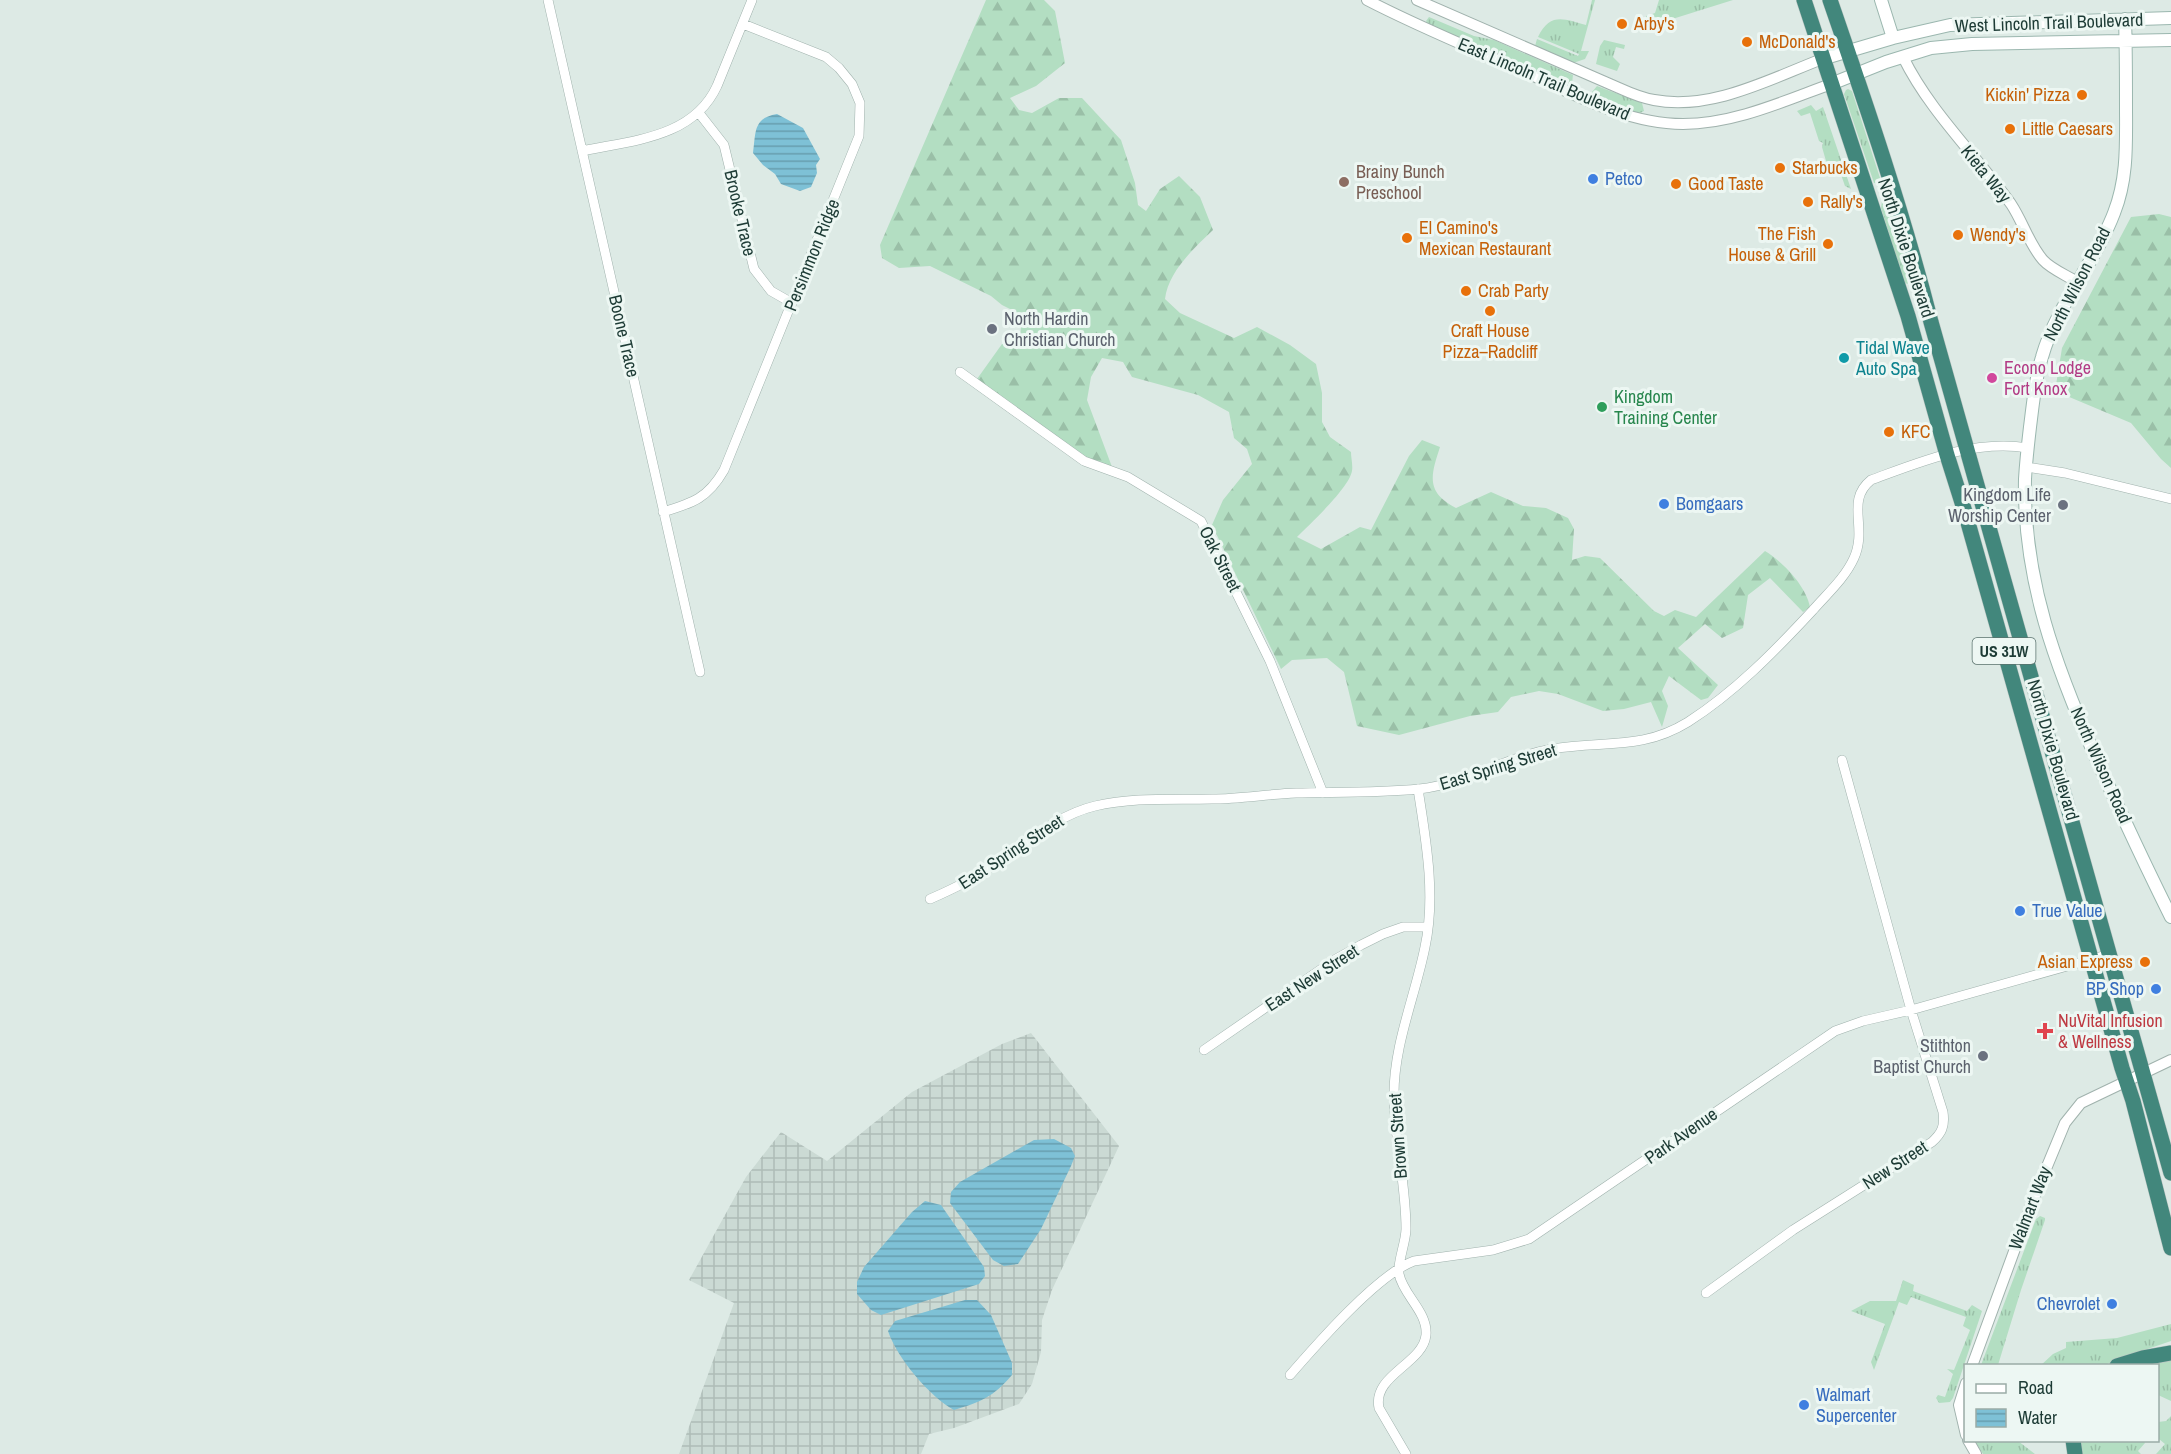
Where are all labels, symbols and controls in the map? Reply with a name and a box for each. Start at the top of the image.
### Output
street label: West Lincoln Trail Boulevard [1954,7,2144,38]
place label: Arby's [1633,11,1675,36]
marker: Arby's [1615,17,1629,31]
place label: McDonald's [1759,29,1836,54]
street label: East Lincoln Trail Boulevard [1454,31,1634,126]
marker: McDonald's [1740,35,1754,49]
place label: Kickin' Pizza [1985,82,2070,107]
marker: Kickin' Pizza [2075,88,2089,102]
place label: Little Caesars [2022,116,2113,141]
marker: Little Caesars [2003,122,2017,136]
street label: Kieta Way [1955,140,2018,208]
place label: Starbucks [1792,155,1858,180]
place label: Brainy Bunch Preschool [1356,159,1445,205]
marker: Starbucks [1773,161,1787,175]
place label: Petco [1605,166,1643,191]
street label: Brooke Trace [718,167,763,258]
place label: Good Taste [1688,171,1764,196]
marker: Petco [1586,172,1600,186]
marker: Brainy Bunch Preschool [1337,175,1351,189]
street label: North Dixie Boulevard [1872,175,1941,321]
marker: Good Taste [1669,177,1683,191]
place label: Rally's [1820,189,1863,214]
street label: Persimmon Ridge [778,195,845,315]
marker: Rally's [1801,195,1815,209]
place label: El Camino's Mexican Restaurant [1419,215,1551,261]
place label: The Fish House & Grill [1728,221,1816,267]
place label: Wendy's [1970,222,2026,247]
street label: North Wilson Road [2037,223,2116,345]
marker: Wendy's [1951,228,1965,242]
marker: El Camino's Mexican Restaurant [1400,231,1414,245]
marker: The Fish House & Grill [1821,237,1835,251]
place label: Crab Party [1478,278,1549,303]
marker: Crab Party [1459,284,1473,298]
street label: Boone Trace [603,292,646,379]
marker: Craft House Pizza–Radcliff [1483,304,1497,318]
place label: North Hardin Christian Church [1004,306,1116,352]
place label: Craft House Pizza–Radcliff [1443,318,1537,364]
marker: North Hardin Christian Church [985,322,999,336]
place label: Tidal Wave Auto Spa [1855,335,1930,381]
marker: Tidal Wave Auto Spa [1837,351,1851,365]
place label: Econo Lodge Fort Knox [2004,355,2091,401]
marker: Econo Lodge Fort Knox [1985,371,1999,385]
place label: Kingdom Training Center [1614,384,1717,430]
marker: Kingdom Training Center [1595,400,1609,414]
place label: KFC [1901,419,1931,444]
marker: KFC [1882,425,1896,439]
place label: Kingdom Life Worship Center [1948,482,2051,528]
place label: Bomgaars [1676,491,1743,516]
marker: Bomgaars [1657,497,1671,511]
marker: Kingdom Life Worship Center [2056,498,2070,512]
street label: Oak Street [1193,522,1248,596]
road number: US 31W [1972,638,2036,664]
street label: North Dixie Boulevard [2021,677,2086,823]
street label: North Wilson Road [2065,703,2138,827]
street label: East Spring Street [1437,737,1559,796]
street label: East Spring Street [953,808,1068,895]
place label: True Value [2032,898,2103,923]
marker: True Value [2013,904,2027,918]
street label: East New Street [1260,938,1363,1017]
place label: Asian Express [2037,949,2133,974]
marker: Asian Express [2138,955,2152,969]
place label: BP Shop [2086,976,2144,1001]
marker: BP Shop [2149,982,2163,996]
place label: NuVital Infusion & Wellness [2058,1008,2163,1054]
marker: NuVital Infusion & Wellness [2036,1022,2054,1040]
place label: Stithton Baptist Church [1873,1033,1971,1079]
marker: Stithton Baptist Church [1976,1049,1990,1063]
street label: Brown Street [1382,1093,1413,1179]
street label: Park Avenue [1639,1101,1722,1170]
street label: New Street [1857,1134,1932,1195]
street label: Walmart Way [2002,1162,2057,1253]
place label: Chevrolet [2037,1291,2100,1316]
marker: Chevrolet [2105,1297,2119,1311]
legend [1964,1364,2159,1442]
text: Road [2018,1375,2053,1400]
place label: Walmart Supercenter [1816,1382,1896,1428]
marker: Walmart Supercenter [1797,1398,1811,1412]
text: Water [2018,1405,2057,1430]

